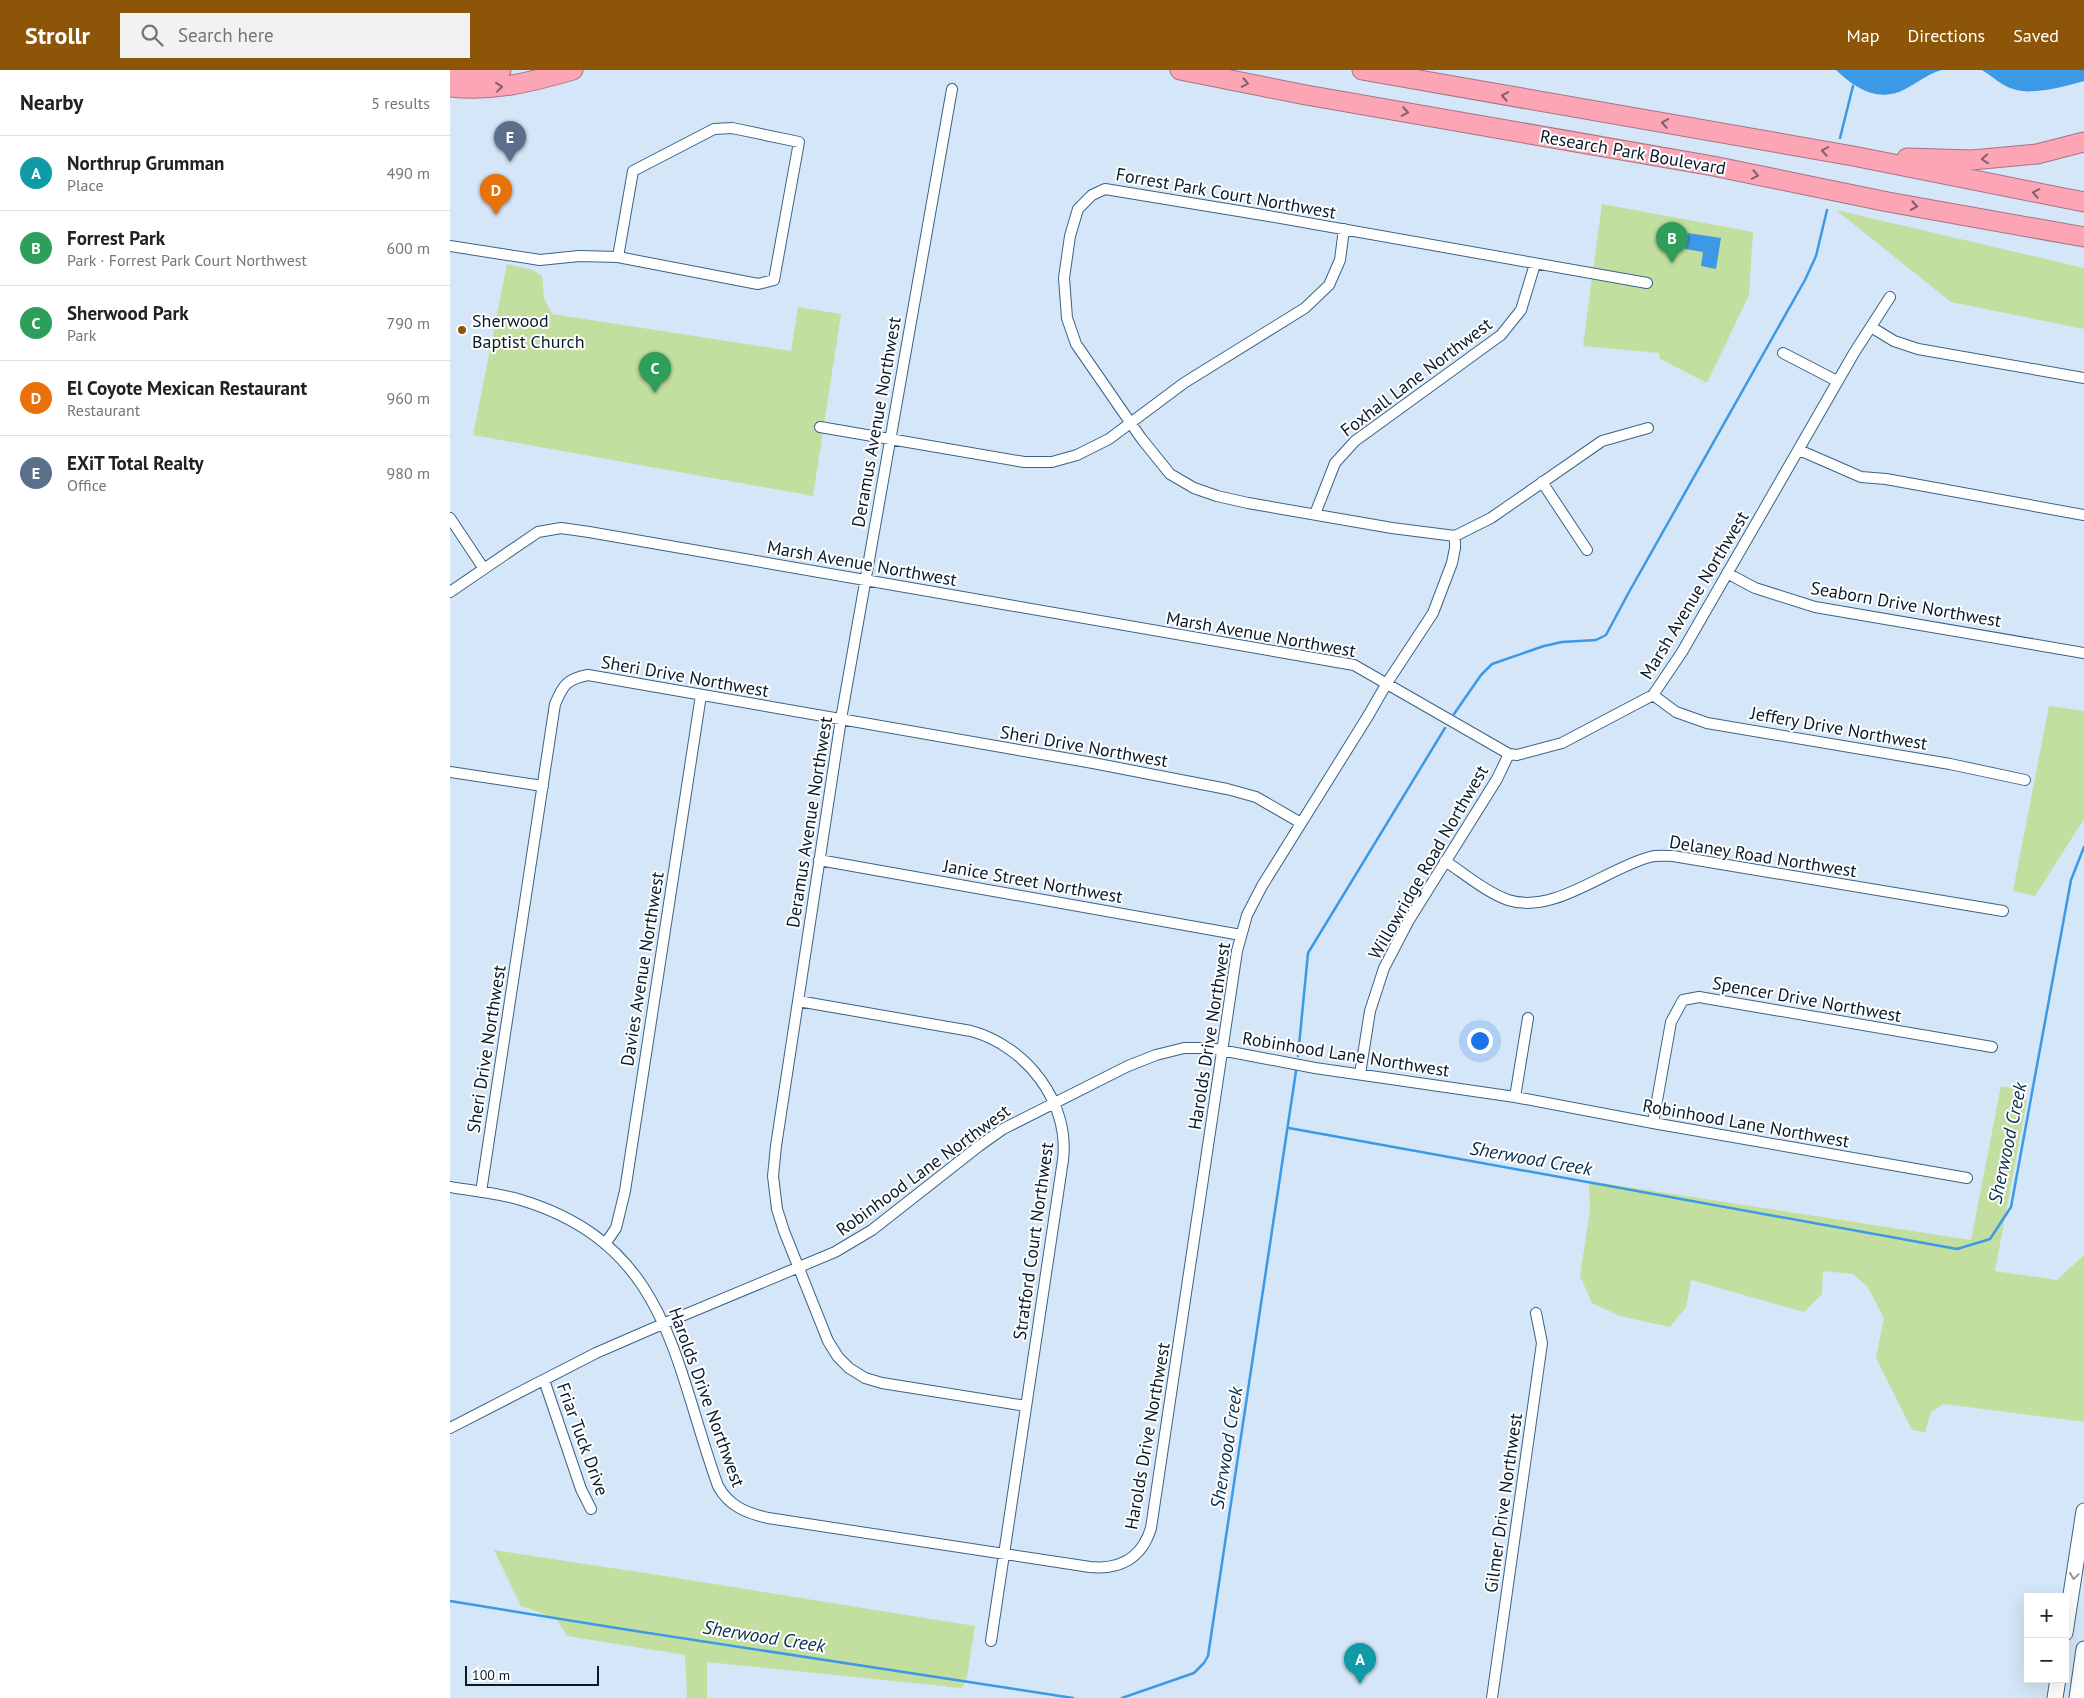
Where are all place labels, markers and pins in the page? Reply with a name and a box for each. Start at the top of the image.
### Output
pin: E [494,121,526,162]
pin: D [480,174,512,215]
pin: B [1656,222,1688,263]
place label: Sherwood Baptist Church [472,309,585,353]
marker: Sherwood Baptist Church [456,324,468,336]
pin: C [639,352,671,393]
pin: A [1344,1643,1376,1684]

